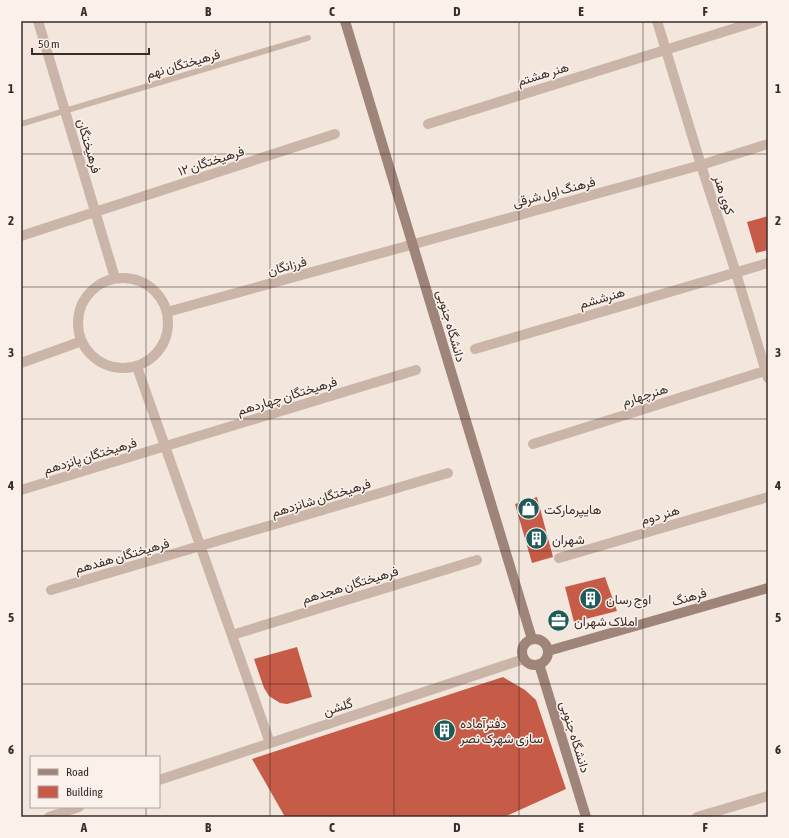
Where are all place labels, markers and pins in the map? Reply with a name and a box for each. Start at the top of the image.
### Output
shop icon: هایپرمارکت [515,496,541,522]
place label: هایپرمارکت [544,502,602,519]
building icon: شهران [524,526,550,552]
place label: شهران [552,532,585,548]
building icon: اوج رسان [577,586,603,612]
place label: اوج رسان [606,592,651,609]
office icon: املاک شهران [545,608,571,634]
place label: املاک شهران [574,614,638,630]
place label: دفترآماده سازی شهرک نصر [459,716,543,747]
building icon: دفترآماده سازی شهرک نصر [431,717,457,743]

